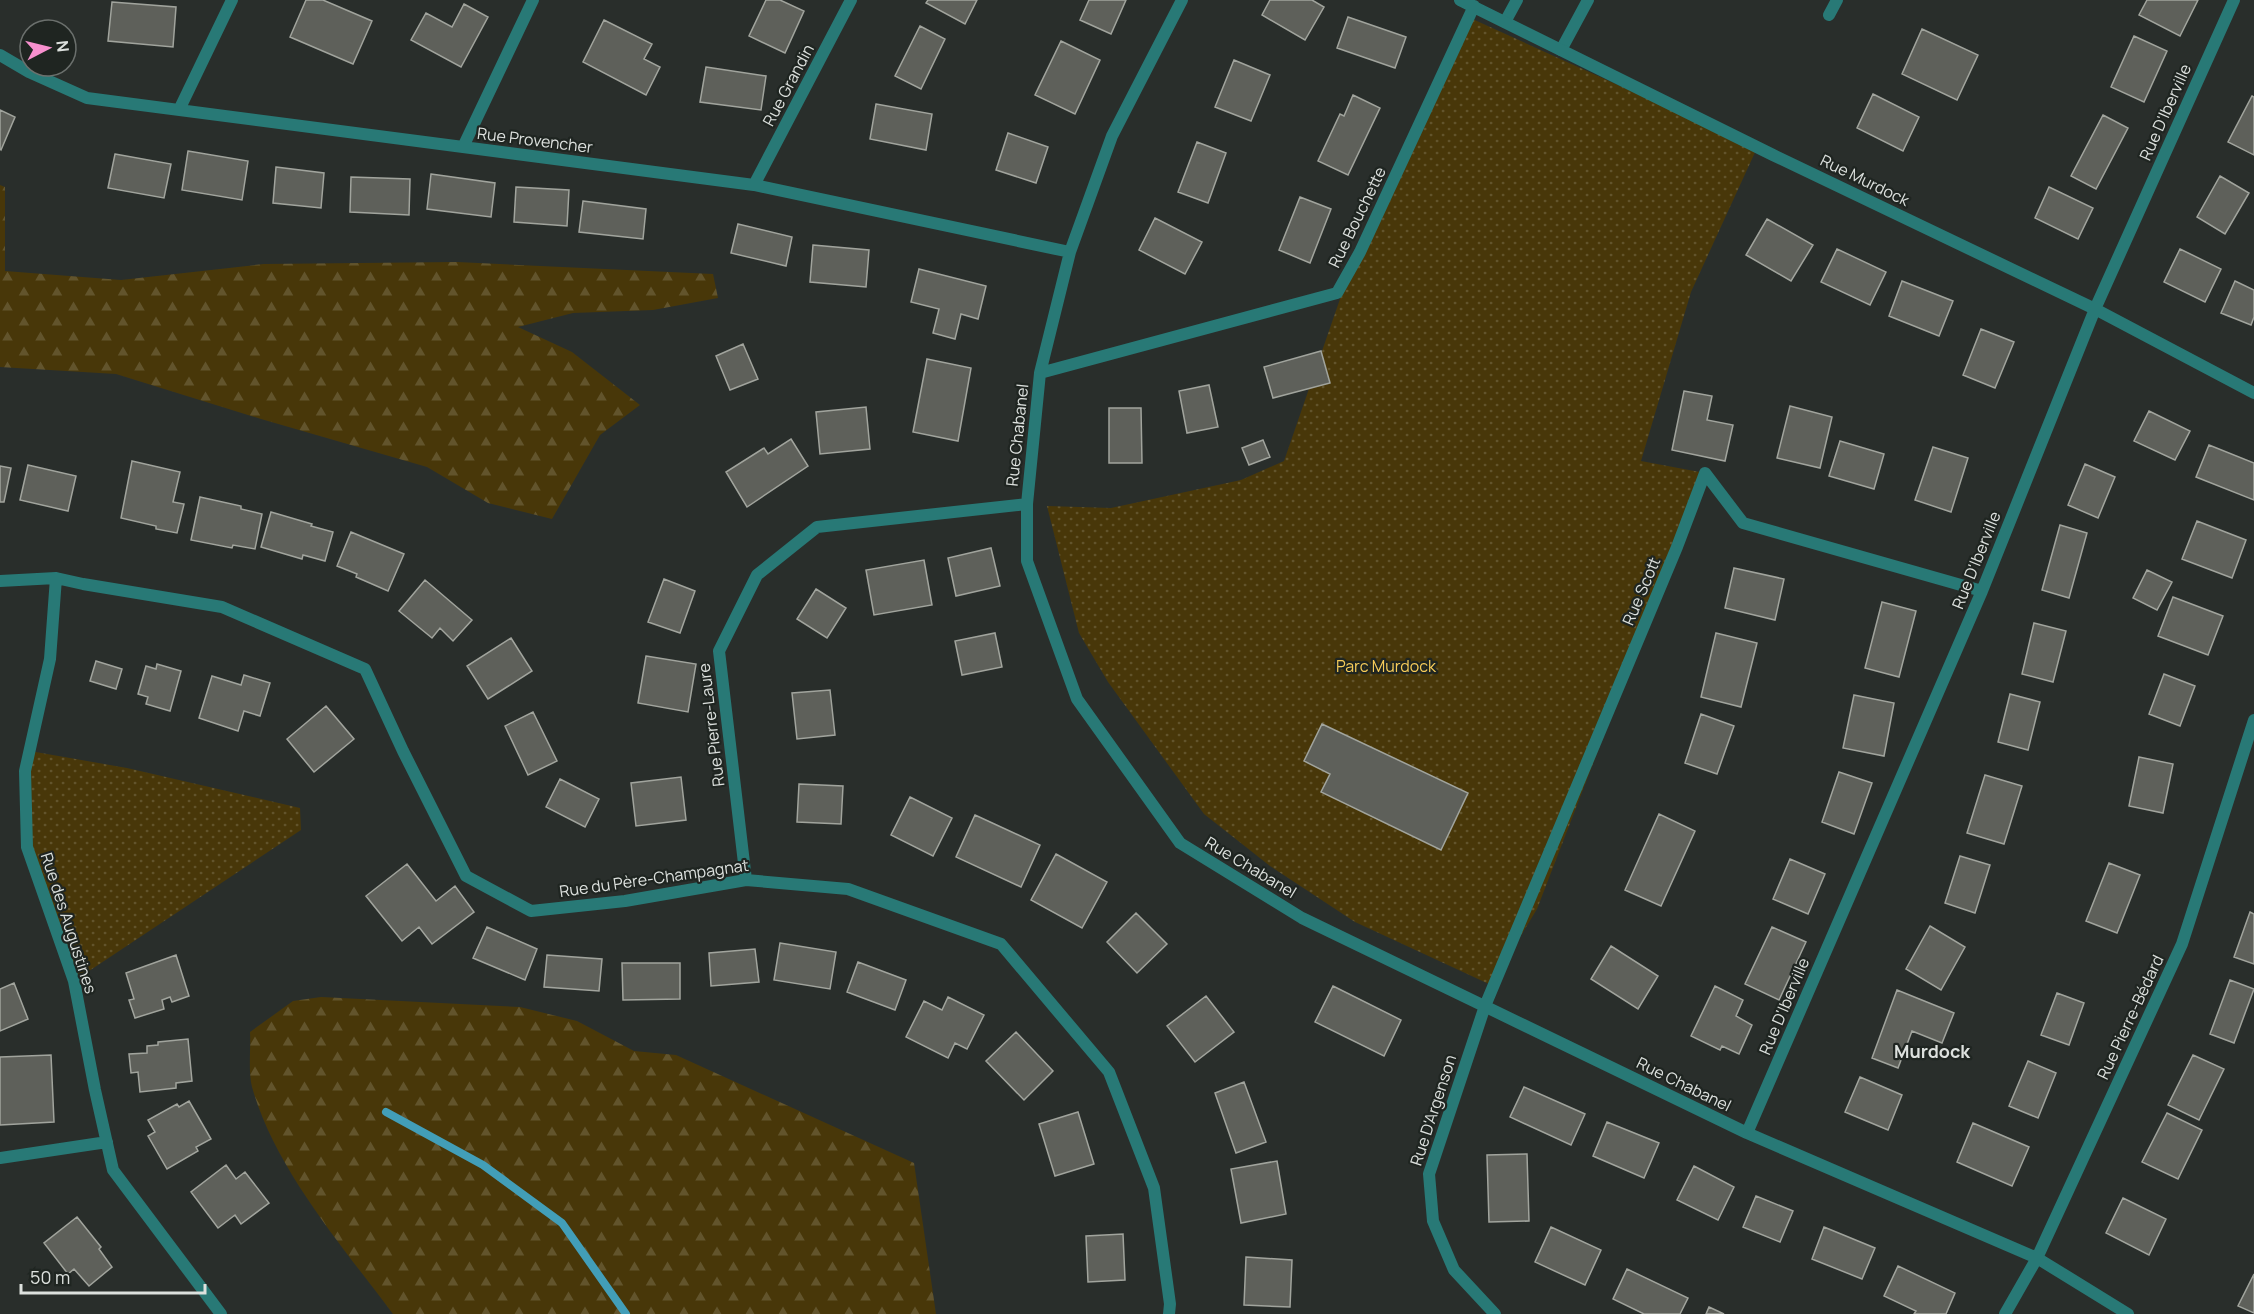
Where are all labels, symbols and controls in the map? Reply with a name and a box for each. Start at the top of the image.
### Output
north arrow [18,18,78,78]
text: N [51,39,75,53]
street label: Rue Grandin [757,40,819,130]
street label: Rue D'Iberville [2134,60,2196,164]
street label: Rue Provencher [476,122,594,158]
street label: Rue Murdock [1817,149,1914,211]
street label: Rue Bouchette [1323,163,1391,271]
street label: Rue Chabanel [1001,383,1033,487]
street label: Rue D'Iberville [1946,508,2006,612]
street label: Rue Scott [1617,553,1665,628]
park label: Parc Murdock [1336,655,1437,677]
street label: Rue Pierre-Laure [693,662,729,788]
street label: Rue Chabanel [1201,831,1301,903]
street label: Rue des Augustines [36,850,102,996]
street label: Rue du Père-Champagnat [558,854,750,902]
street label: Rue Pierre-Bédard [2092,951,2168,1083]
street label: Rue D'Iberville [1754,954,1814,1058]
district label: Murdock [1894,1039,1971,1063]
street label: Rue D'Argenson [1405,1052,1461,1168]
street label: Rue Chabanel [1633,1052,1735,1116]
scale bar [21,1257,206,1295]
text: 50 m [30,1265,70,1289]

